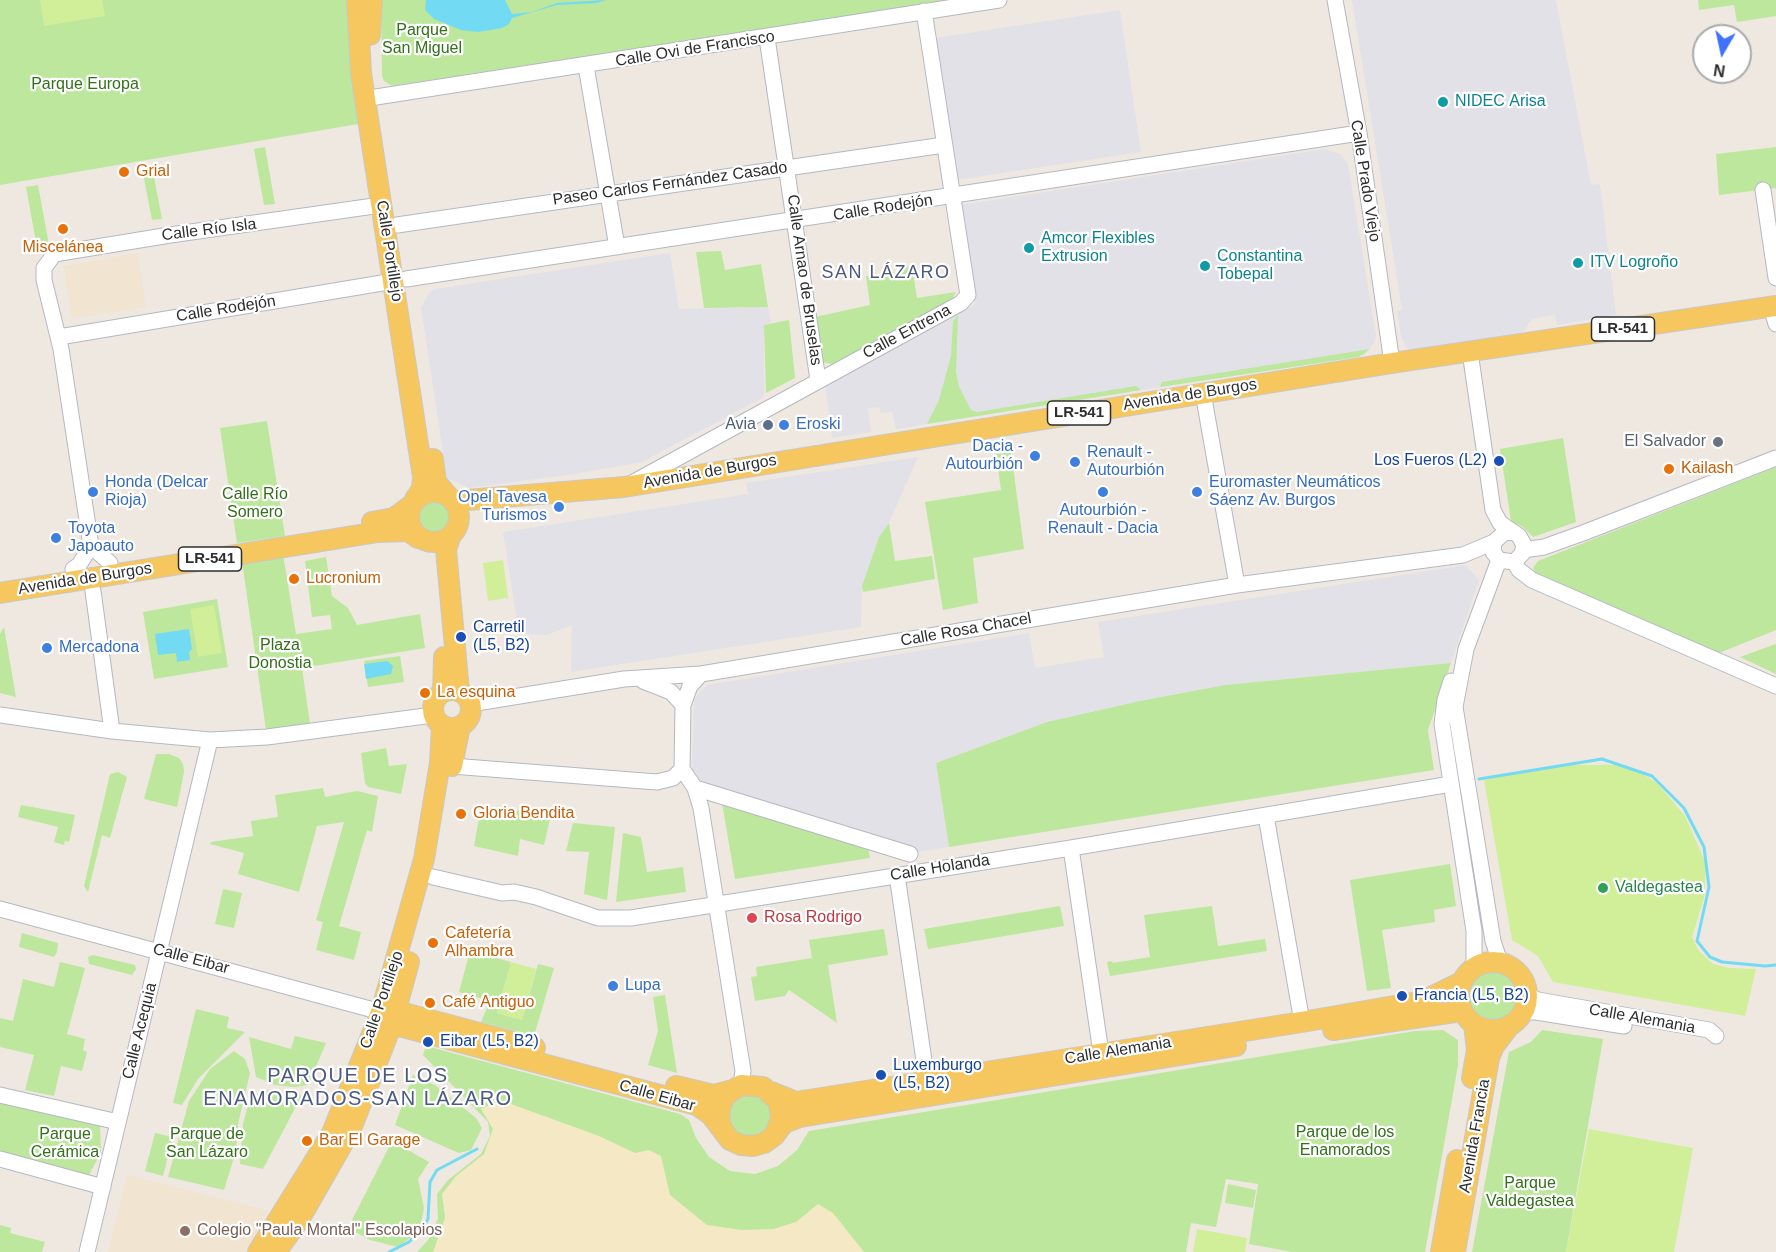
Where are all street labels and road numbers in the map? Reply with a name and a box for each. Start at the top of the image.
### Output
street label: Calle Ovi de Francisco [614,27,776,71]
street label: Calle Prado Viejo [1346,119,1384,243]
street label: Paseo Carlos Fernández Casado [552,158,788,210]
street label: Calle Rodejón [832,191,934,225]
street label: Calle Arnao de Bruselas [782,193,826,367]
street label: Calle Portillejo [372,199,406,303]
street label: Calle Río Isla [161,215,257,245]
street label: Calle Rodejón [175,292,277,326]
street label: Calle Entrena [860,301,954,363]
road number: LR-541 [1592,317,1654,341]
street label: Avenida de Burgos [1122,375,1258,415]
road number: LR-541 [1048,401,1110,425]
street label: Avenida de Burgos [642,451,778,493]
road number: LR-541 [178,547,242,571]
street label: Avenida de Burgos [17,559,153,599]
street label: Calle Rosa Chacel [899,609,1033,651]
street label: Calle Holanda [889,851,991,885]
street label: Calle Eibar [151,940,231,978]
street label: Calle Portillejo [356,949,408,1051]
street label: Calle Acequia [119,981,161,1081]
street label: Calle Alemania [1587,1000,1697,1038]
street label: Calle Alemania [1063,1033,1173,1069]
street label: Calle Eibar [617,1076,697,1116]
street label: Avenida Francia [1456,1078,1494,1194]

